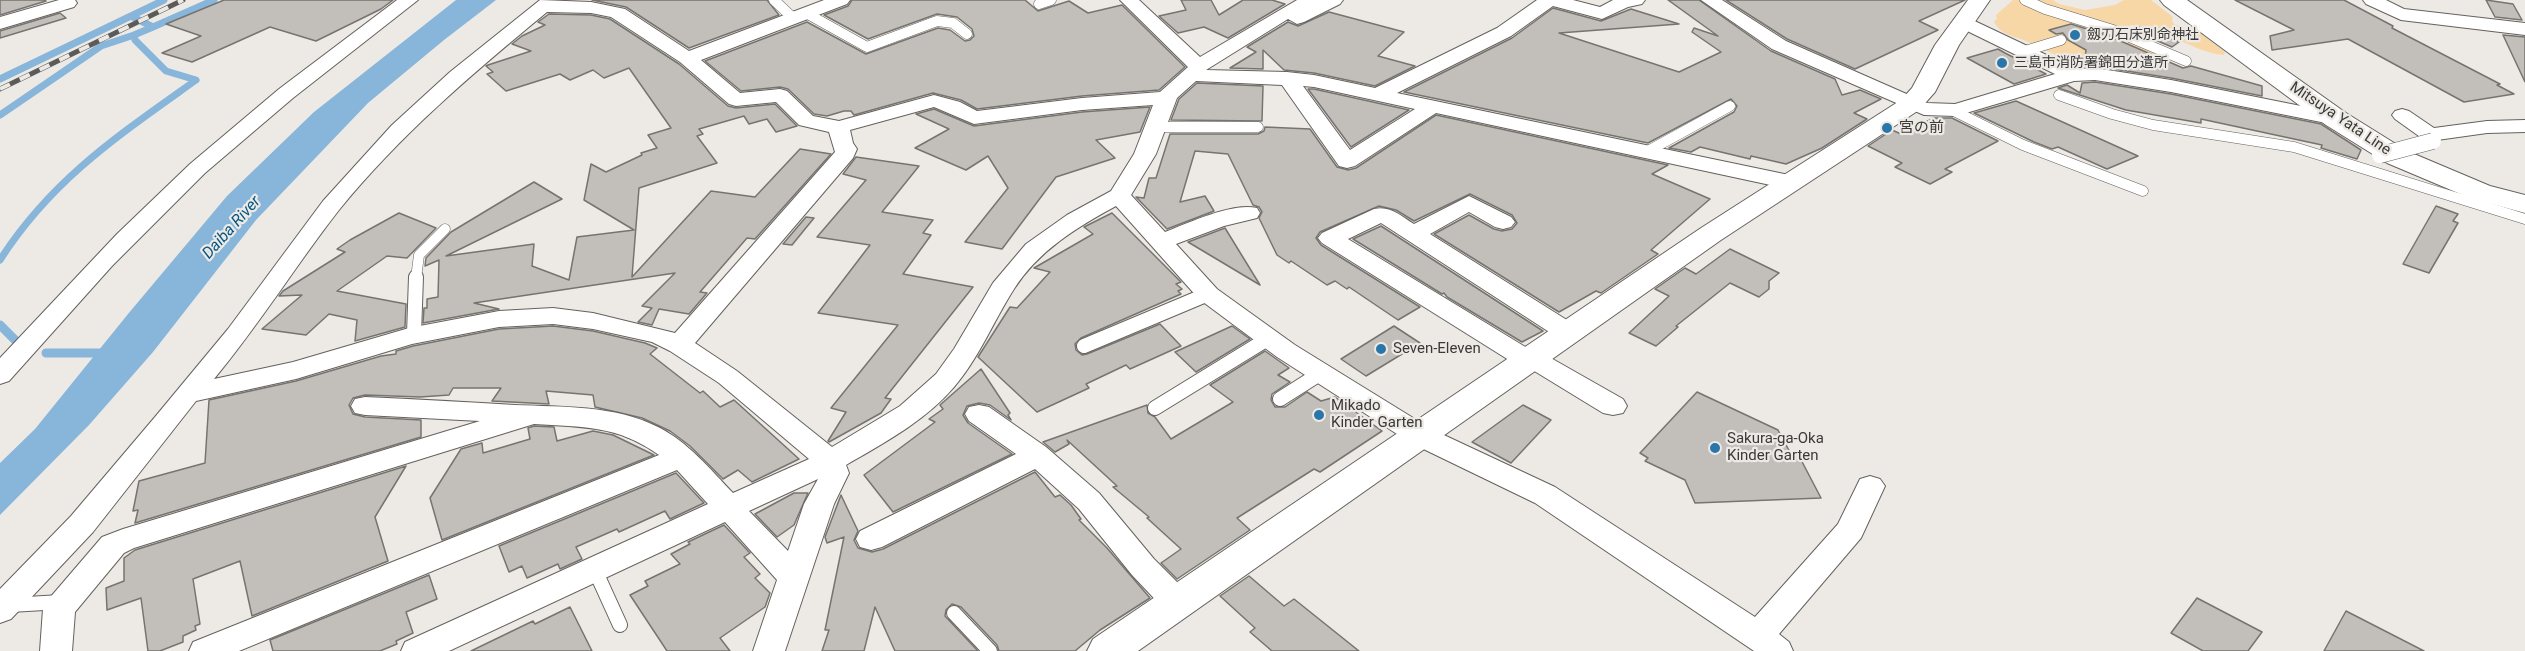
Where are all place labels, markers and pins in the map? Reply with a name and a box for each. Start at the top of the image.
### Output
place label: 劔刀石床別命神社 [2087,27,2199,43]
marker: 劔刀石床別命神社 [2068,28,2082,42]
place label: 三島市消防署錦田分遣所 [2014,55,2168,71]
marker: 三島市消防署錦田分遣所 [1995,56,2009,70]
place label: 宮の前 [1899,119,1944,137]
marker: 宮の前 [1880,121,1894,135]
place label: Seven-Eleven [1393,340,1481,358]
marker: Seven-Eleven [1374,342,1388,356]
place label: Mikado Kinder Garten [1331,397,1423,432]
marker: Mikado Kinder Garten [1312,408,1326,422]
place label: Sakura-ga-Oka Kinder Garten [1727,430,1824,465]
marker: Sakura-ga-Oka Kinder Garten [1708,441,1722,455]

